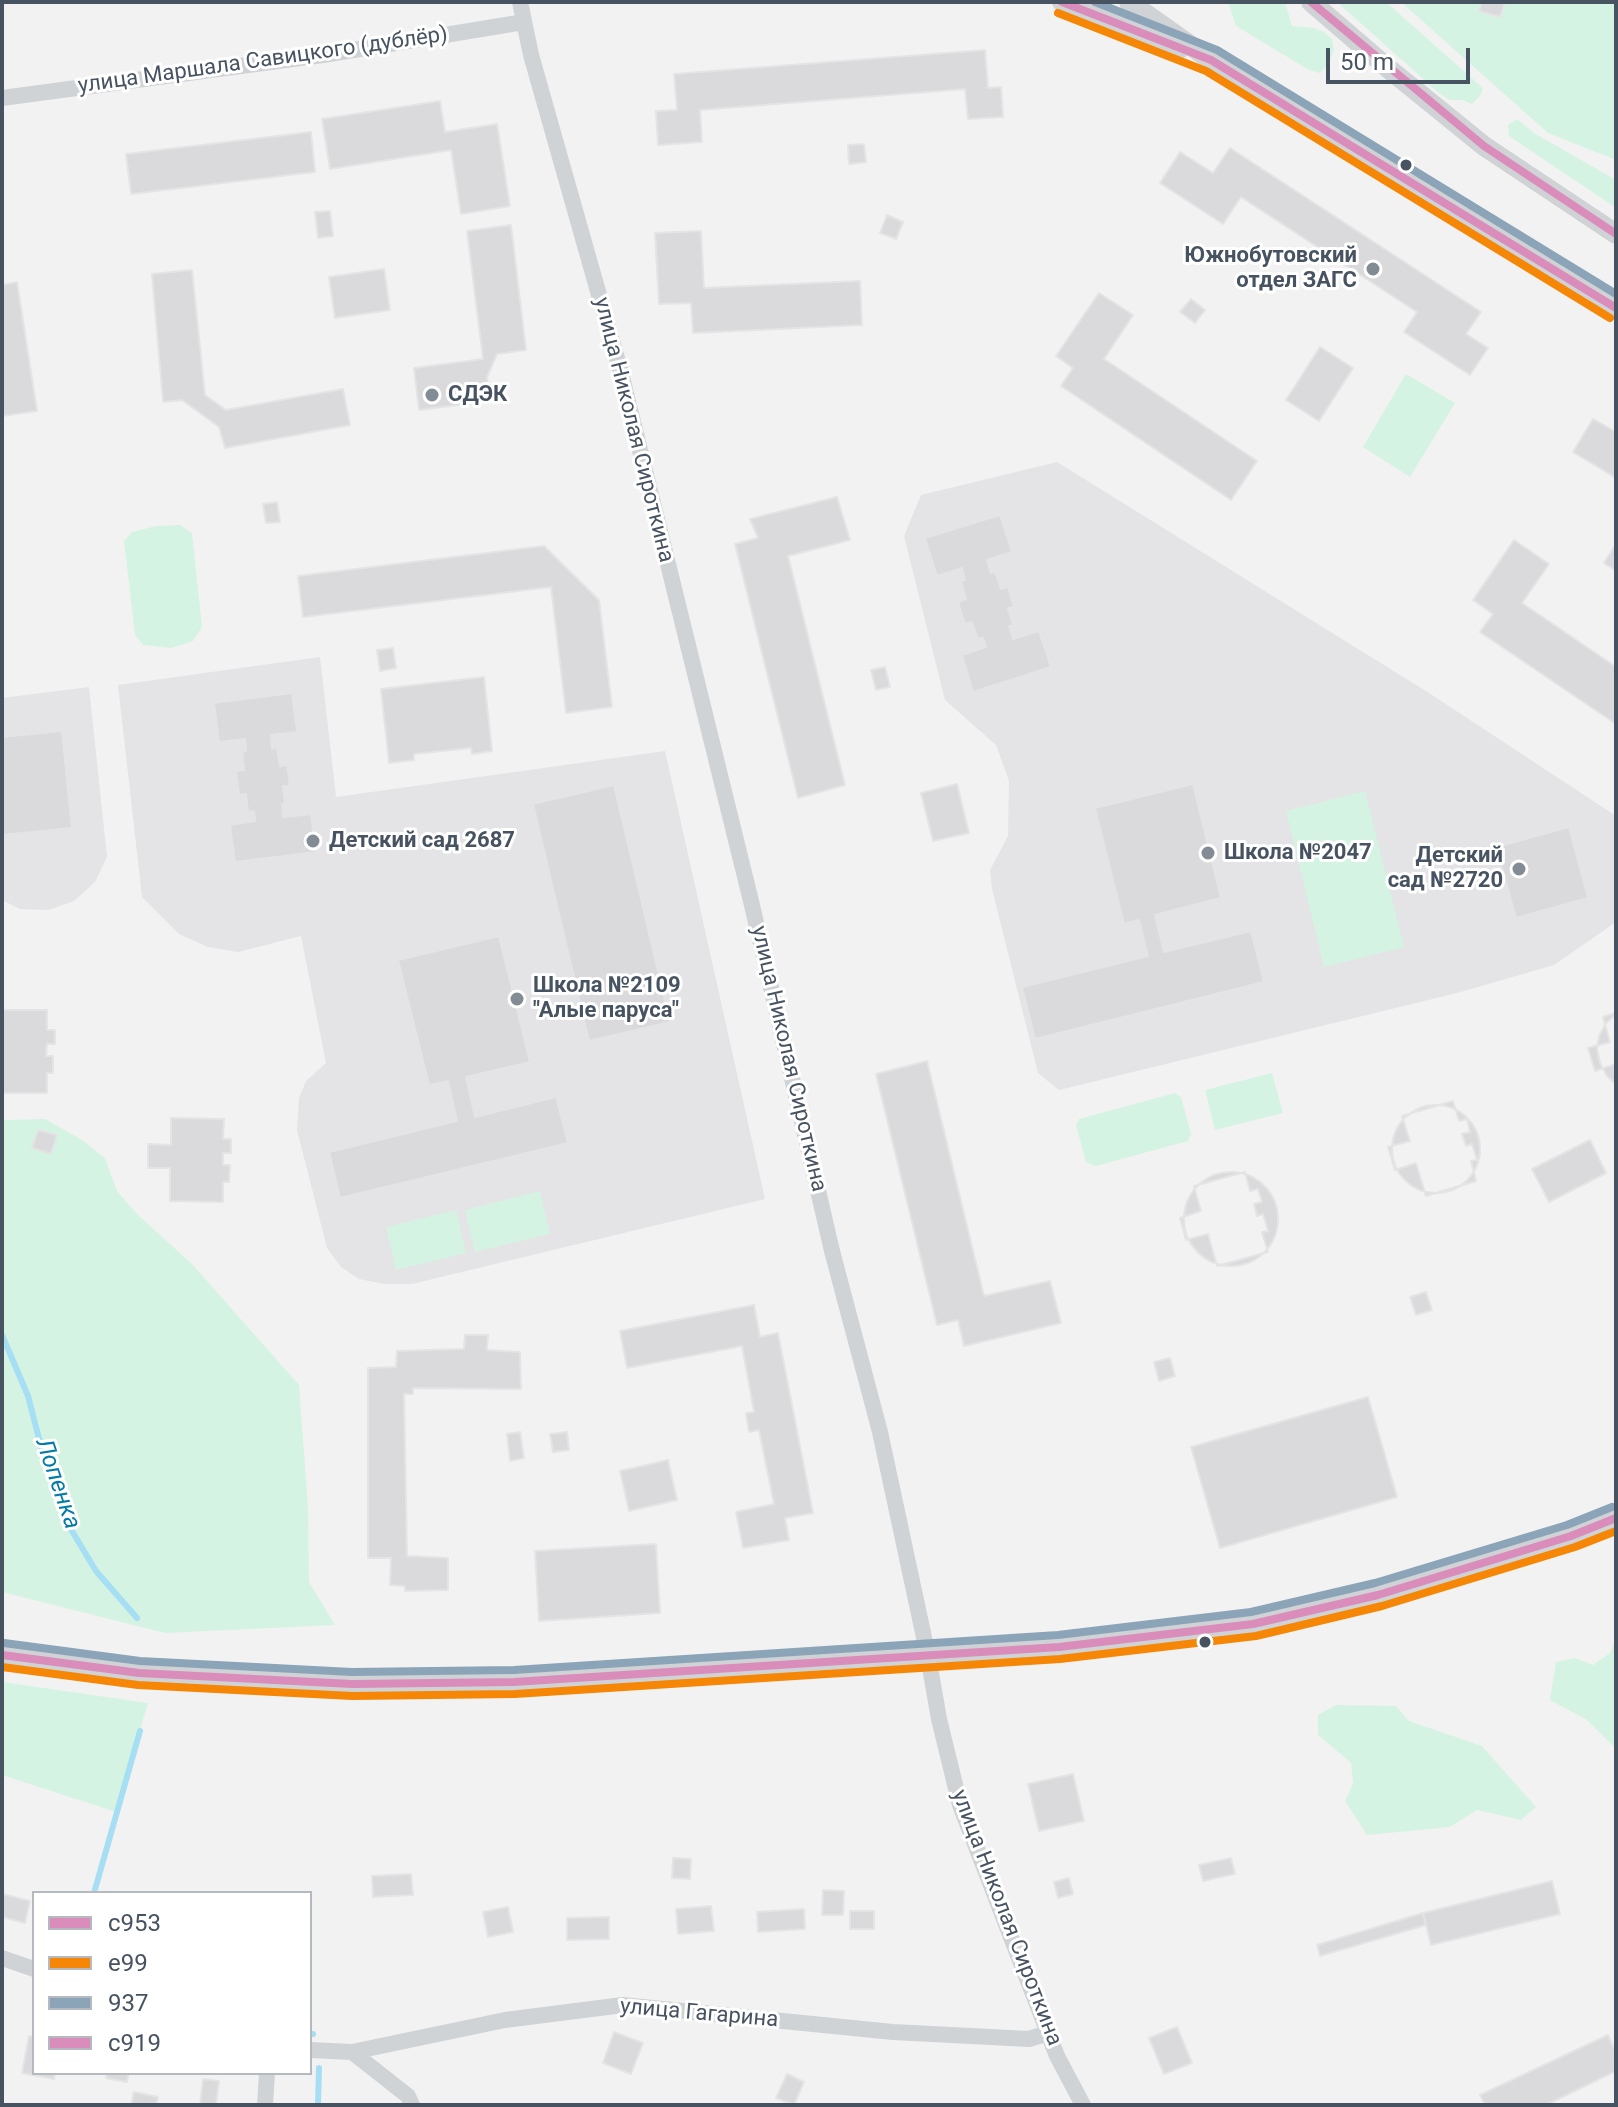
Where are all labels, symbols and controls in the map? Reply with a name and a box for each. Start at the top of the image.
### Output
street label: улица Маршала Савицкого (дублёр) [77,22,449,100]
scale bar [1330,32,1474,82]
text: 50 m [1340,48,1394,76]
unlabelled marker [1398,157,1414,173]
place label: Южнобутовский отдел ЗАГС [1184,243,1357,294]
marker: Южнобутовский отдел ЗАГС [1364,260,1382,278]
street label: улица Николая Сироткина [587,295,679,565]
place label: СДЭК [448,382,507,408]
marker: СДЭК [423,386,441,404]
place label: Детский сад 2687 [329,828,515,854]
marker: Детский сад 2687 [304,832,322,850]
place label: Школа №2047 [1224,840,1372,866]
place label: Детский сад №2720 [1388,843,1503,894]
marker: Школа №2047 [1199,844,1217,862]
marker: Детский сад №2720 [1510,860,1528,878]
street label: улица Николая Сироткина [745,924,831,1194]
place label: Школа №2109 "Алые паруса" [533,973,681,1024]
marker: Школа №2109 "Алые паруса" [508,990,526,1008]
water label: Лопенка [28,1435,86,1533]
unlabelled marker [1197,1634,1213,1650]
street label: улица Николая Сироткина [945,1786,1067,2050]
legend [32,1891,312,2075]
text: с953 [108,1909,161,1937]
text: е99 [108,1949,148,1977]
text: 937 [108,1989,148,2017]
street label: улица Гагарина [619,1994,779,2034]
text: с919 [108,2029,161,2057]

